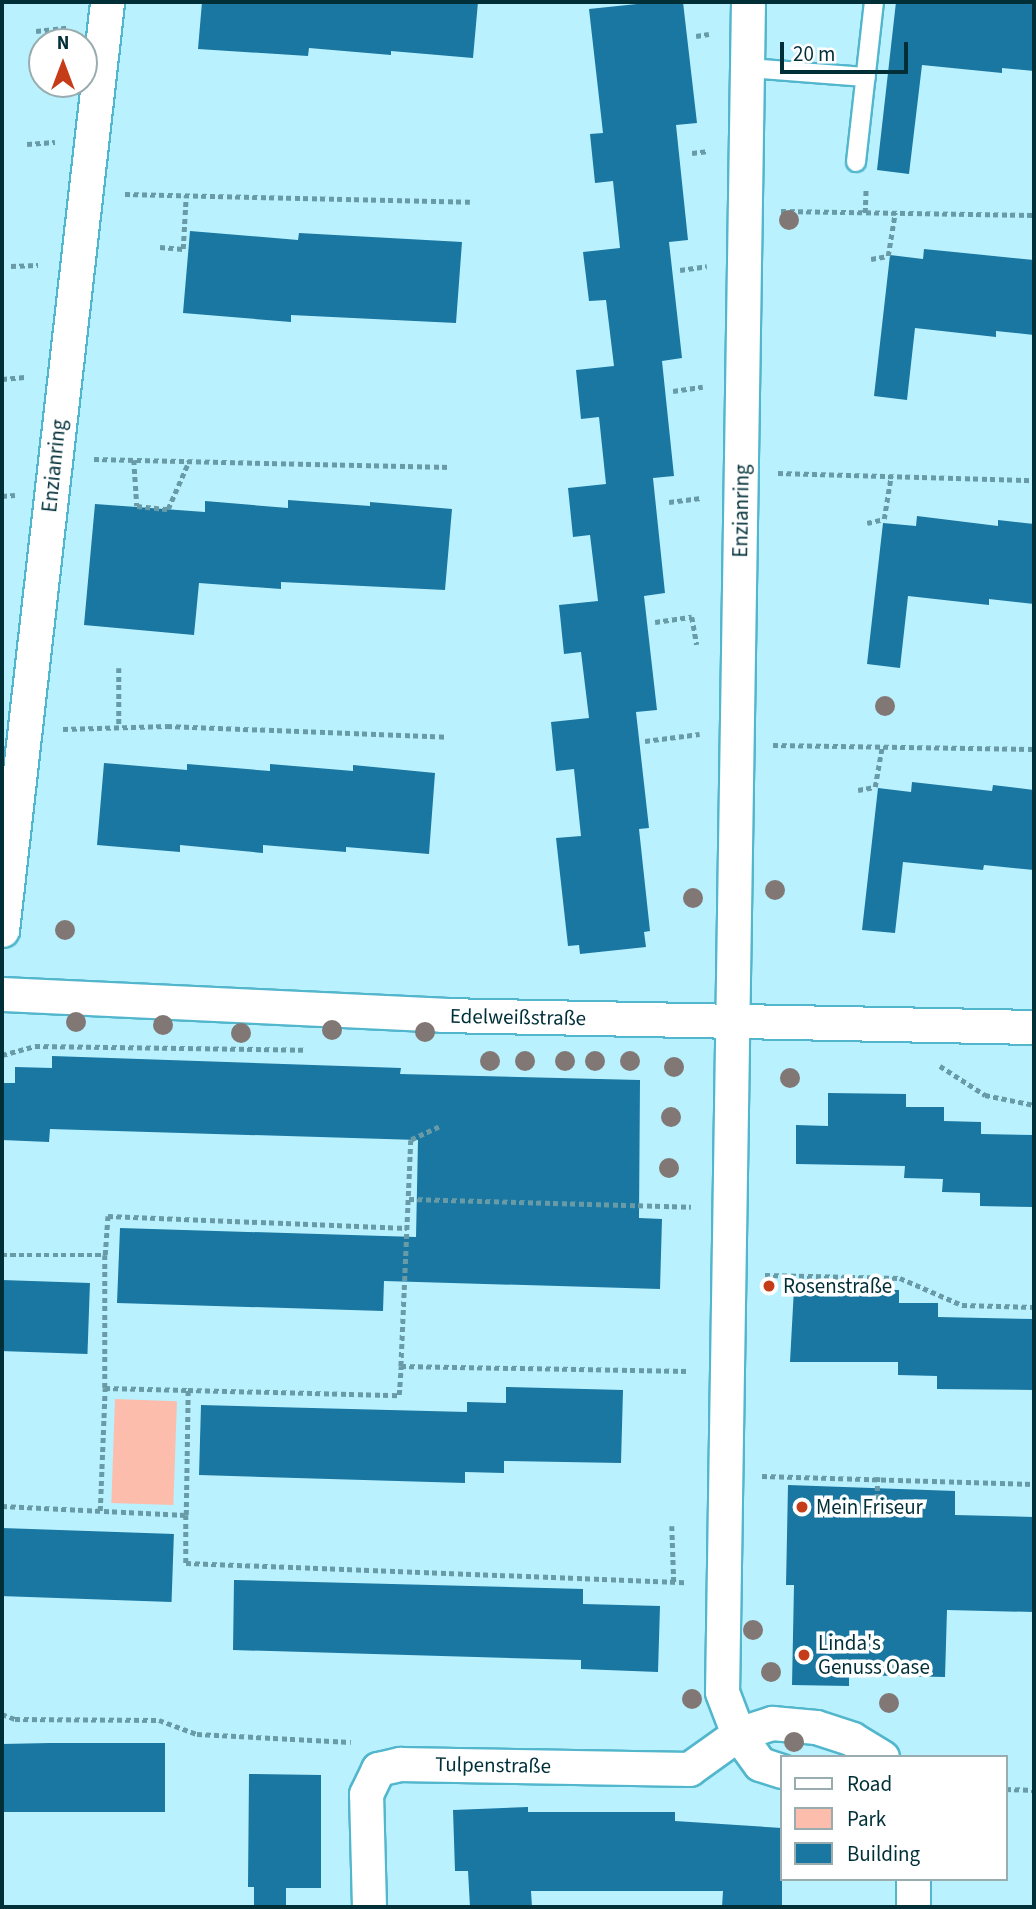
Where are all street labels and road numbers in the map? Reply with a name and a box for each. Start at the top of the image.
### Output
street label: Enzianring [37,418,71,514]
street label: Enzianring [728,464,754,558]
street label: Edelweißstraße [450,1003,586,1031]
street label: Tulpenstraße [435,1751,551,1779]

